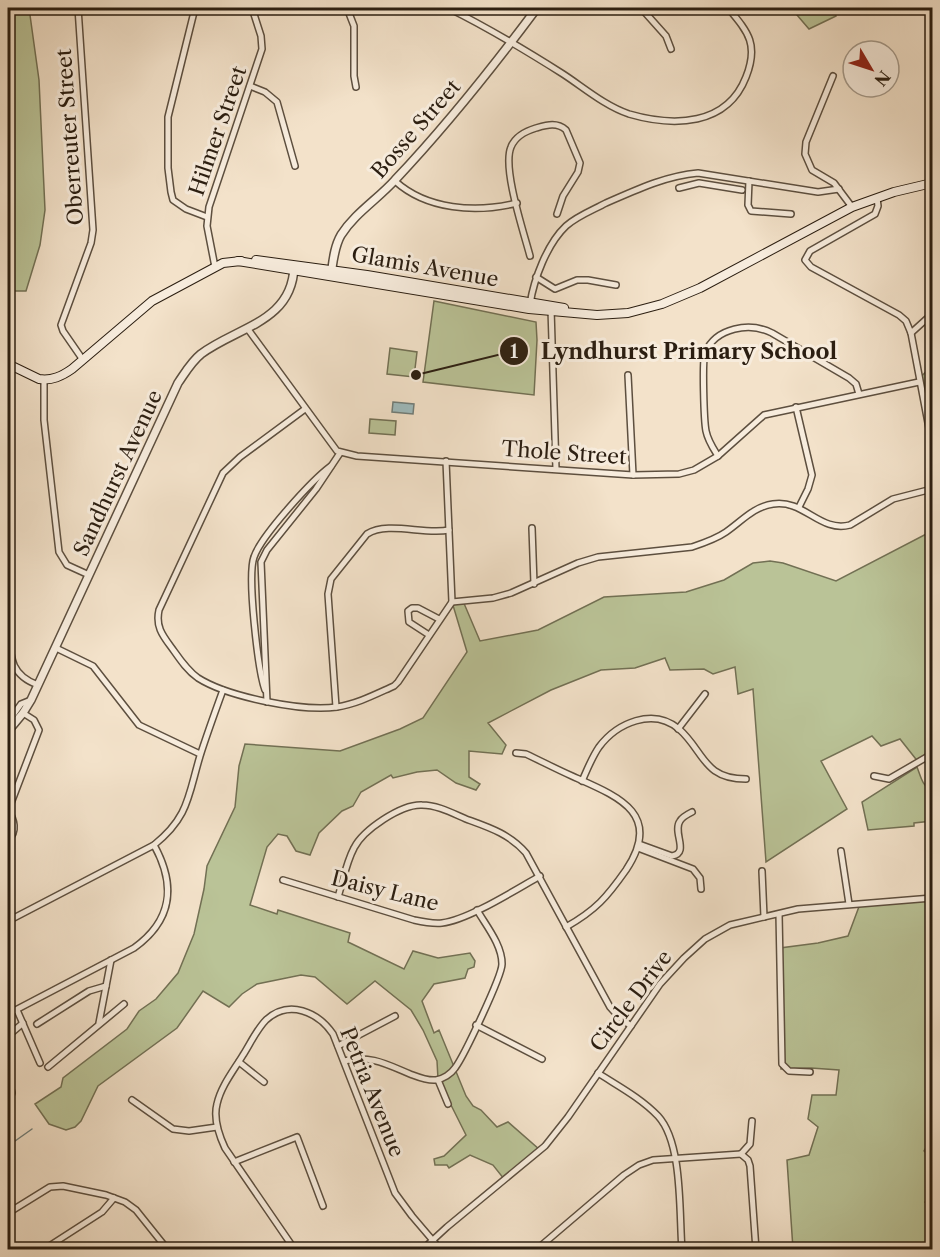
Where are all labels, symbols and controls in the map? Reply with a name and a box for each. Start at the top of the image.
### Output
north arrow [841,39,901,99]
street label: Oberreuter Street [51,47,88,226]
street label: Hilmer Street [184,62,252,199]
text: N [870,67,895,90]
street label: Bosse Street [366,74,466,183]
street label: Glamis Avenue [350,241,500,292]
callout: Lyndhurst Primary School [499,331,850,371]
text: Lyndhurst Primary School [541,338,837,365]
text: 1 [510,341,518,363]
street label: Sandhurst Avenue [68,386,167,560]
street label: Thole Street [501,436,628,469]
street label: Daisy Lane [329,865,441,916]
street label: Circle Drive [584,945,677,1056]
street label: Petria Avenue [335,1023,410,1160]

